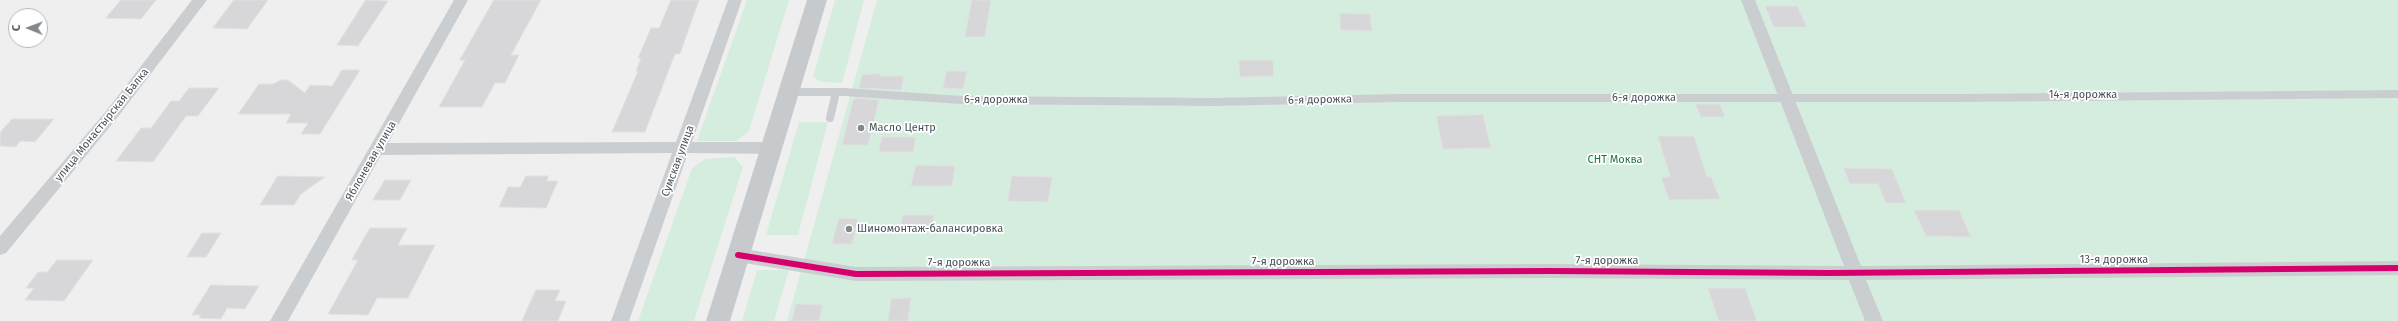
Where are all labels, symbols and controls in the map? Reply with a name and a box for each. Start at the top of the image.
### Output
north arrow [8,8,48,48]
text: С [10,25,23,31]
street label: улица Монастырская Балка [52,66,152,184]
street label: 14-я дорожка [2049,88,2117,102]
street label: 6-я дорожка [1612,91,1676,105]
street label: 6-я дорожка [964,93,1028,107]
street label: 6-я дорожка [1288,93,1352,107]
street label: Яблоневая улица [343,119,399,203]
place label: Масло Центр [869,121,936,135]
marker: Масло Центр [856,123,866,133]
street label: Сумская улица [659,124,697,198]
park label: СНТ Моква [1587,153,1643,167]
place label: Шиномонтаж-балансировка [857,222,1003,236]
marker: Шиномонтаж-балансировка [844,224,854,234]
street label: 13-я дорожка [2080,253,2148,267]
street label: 7-я дорожка [1576,254,1638,268]
street label: 7-я дорожка [1252,255,1314,269]
street label: 7-я дорожка [928,256,990,270]

